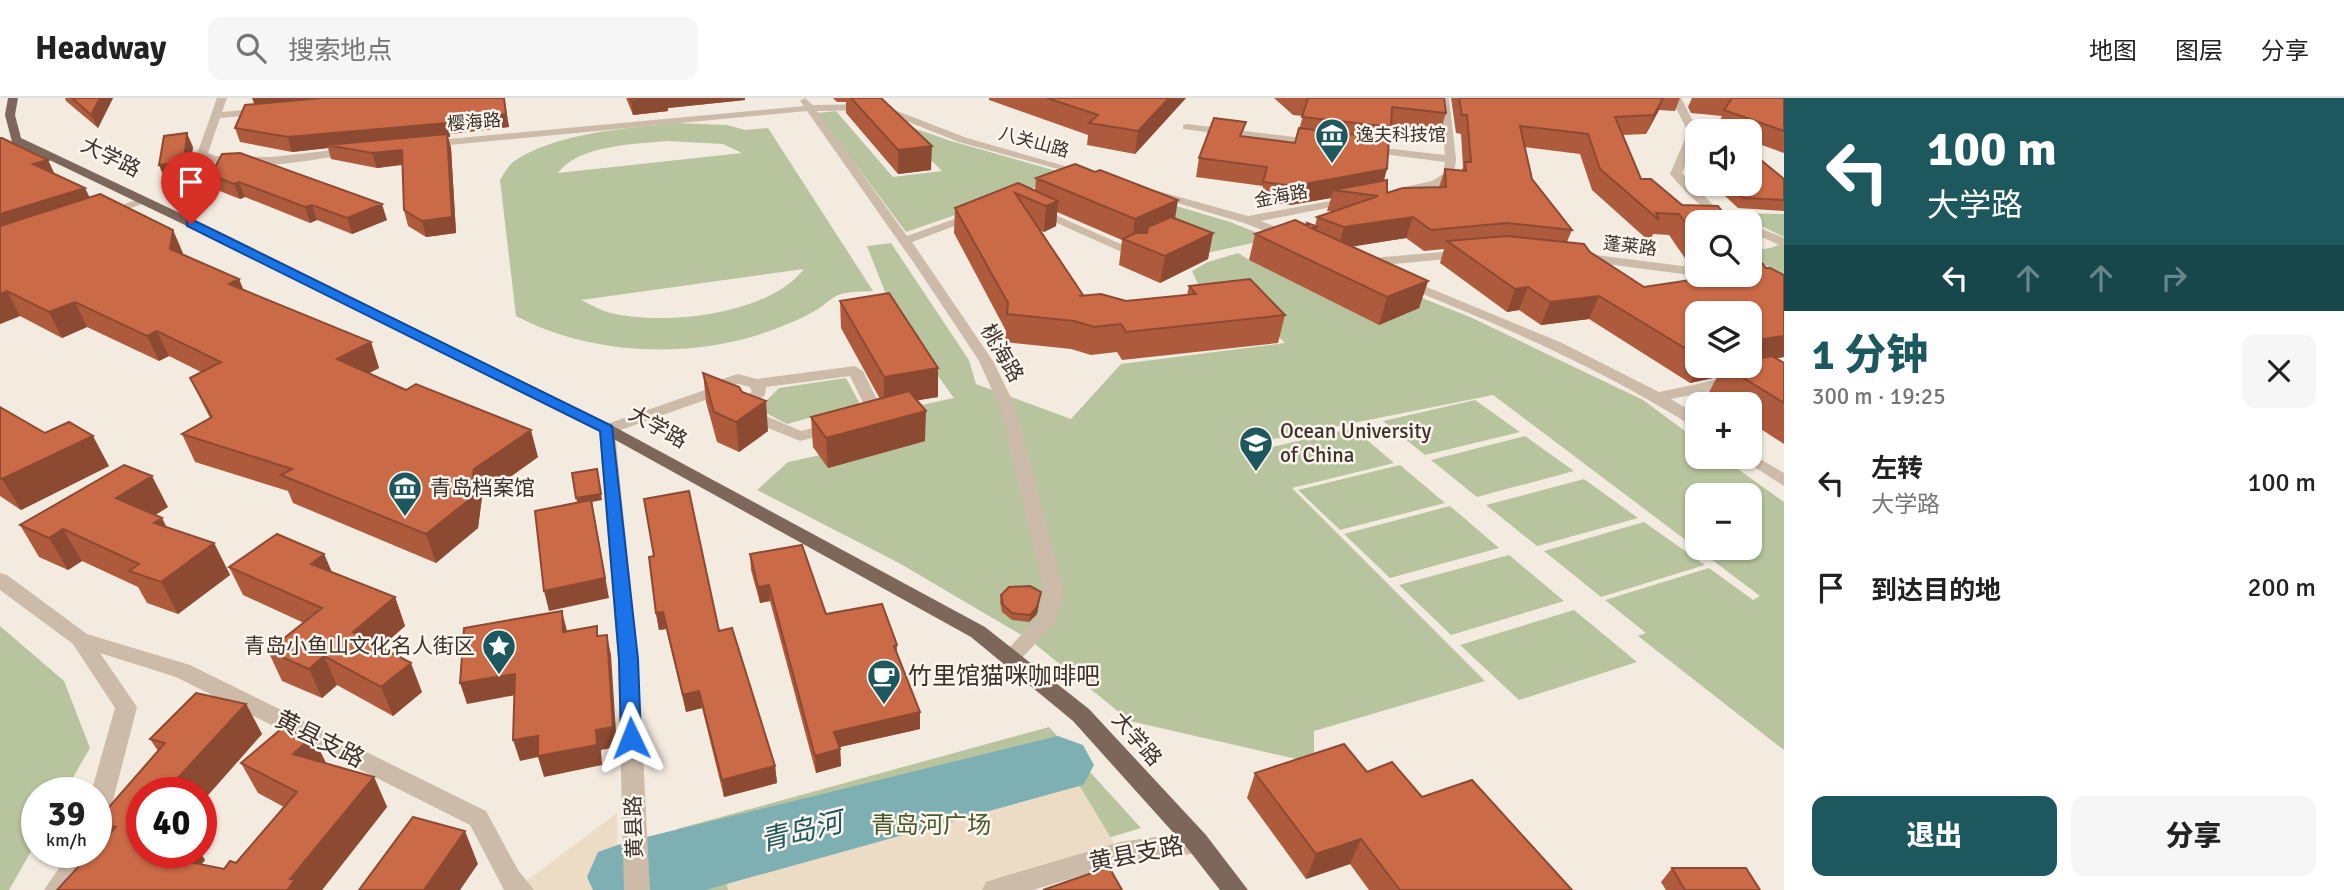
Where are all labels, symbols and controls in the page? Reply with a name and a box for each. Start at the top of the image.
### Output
search box [208,17,698,80]
text: Headway [35,28,166,69]
icon: search [232,29,270,67]
text: 搜索地点 [288,35,392,67]
text: 地图 [2089,36,2137,66]
text: 图层 [2175,36,2223,66]
text: 分享 [2261,36,2309,66]
street label: 樱海路 [446,109,502,135]
museum icon: 逸夫科技馆 [1313,116,1351,165]
map controls [1685,119,1762,560]
button: sound [1685,119,1762,196]
text: 100 m [1927,119,2057,179]
street label: 八关山路 [996,122,1072,162]
place label: 逸夫科技馆 [1356,124,1446,146]
icon: left [1812,126,1903,217]
street label: 大学路 [77,132,145,182]
pin [161,152,221,224]
icon: arrive [172,163,210,201]
street label: 金海路 [1252,180,1310,212]
text: 大学路 [1927,186,2023,225]
button: search [1685,210,1762,287]
street label: 蓬莱路 [1602,232,1658,260]
icon: left [1936,259,1974,297]
icon: ahead [2009,259,2047,297]
icon: ahead [2082,259,2120,297]
icon: right [2155,259,2193,297]
button: layers [1685,301,1762,378]
street label: 桃海路 [975,319,1029,387]
text: 1 分钟 [1812,330,1928,381]
button: close [2242,334,2316,408]
text: 300 m · 19:25 [1812,382,1946,411]
button: + [1685,392,1762,469]
street label: 大学路 [624,400,692,454]
place label: Ocean University of China [1280,418,1432,468]
school or university icon: Ocean University of China [1237,424,1275,473]
text: 左转 [1871,453,1923,485]
icon: left [1812,464,1850,502]
text: 100 m [2247,467,2316,499]
museum icon: 青岛档案馆 [386,469,424,518]
place label: 青岛档案馆 [430,475,535,501]
button: − [1685,483,1762,560]
text: 大学路 [1871,490,1940,519]
icon: arrive [1812,569,1850,607]
text: 200 m [2247,572,2316,604]
text: 到达目的地 [1871,575,2001,607]
place icon: 青岛小鱼山文化名人街区 [480,627,518,676]
place label: 青岛小鱼山文化名人街区 [244,633,475,659]
cafe icon: 竹里馆猫咪咖啡吧 [865,657,903,706]
place label: 竹里馆猫咪咖啡吧 [908,661,1100,691]
position arrow [594,701,668,775]
street label: 黄县支路 [270,704,370,774]
street label: 大学路 [1107,707,1167,771]
speed limit sign: 40 [126,777,217,868]
text: 39 [48,792,85,835]
street label: 黄县路 [620,795,648,859]
button: 退出 [1812,796,2057,876]
button: 分享 [2071,796,2316,876]
water label: 青岛河 [756,804,851,859]
park label: 青岛河广场 [871,810,991,840]
text: km/h [46,829,87,851]
street label: 黄县支路 [1086,830,1186,878]

